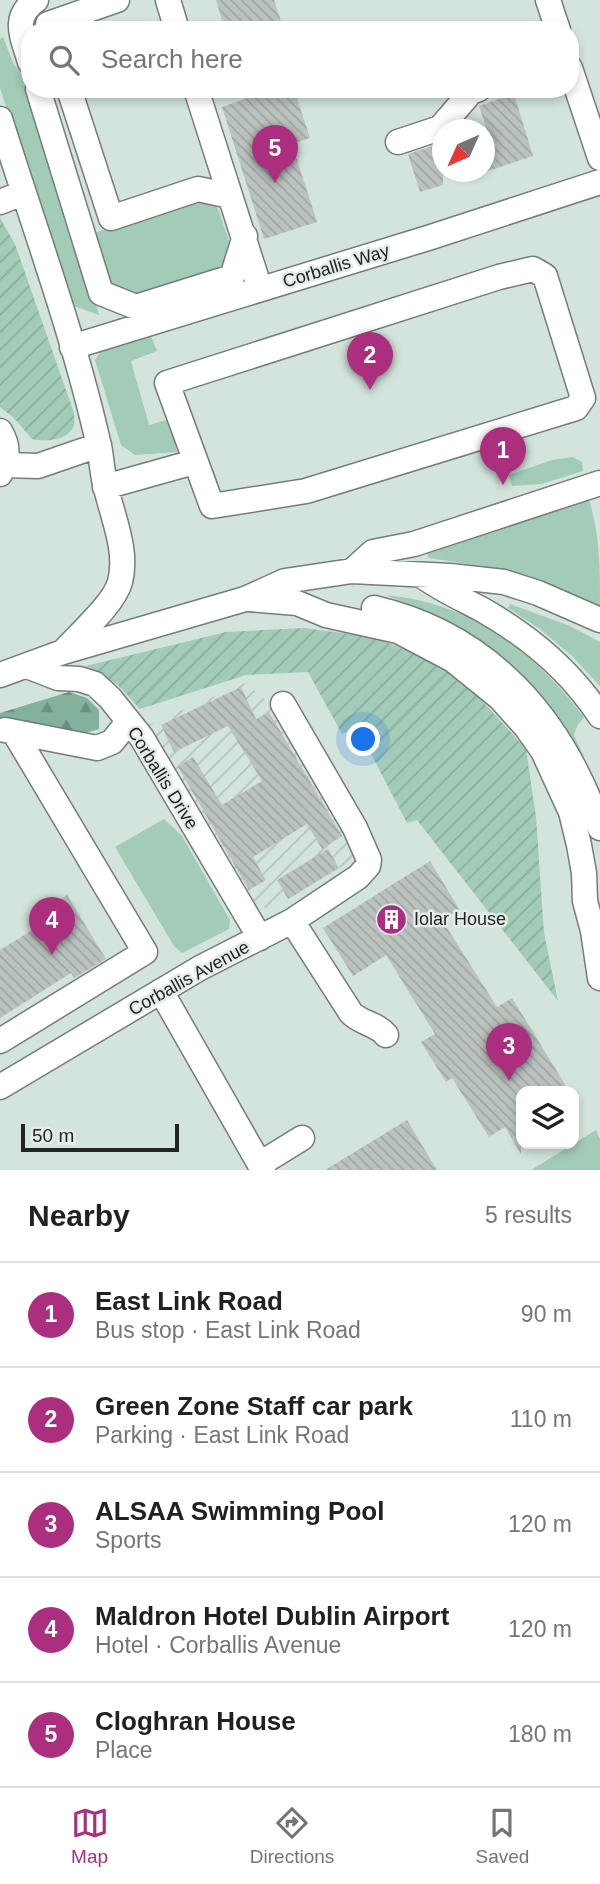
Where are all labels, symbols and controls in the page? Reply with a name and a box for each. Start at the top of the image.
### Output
search box [21,21,579,98]
icon: search [45,41,83,79]
text: Search here [101,44,243,74]
north arrow [432,119,495,182]
pin: 5 [252,125,298,183]
street label: Corballis Way [280,240,392,292]
pin: 2 [347,332,393,390]
pin: 1 [480,427,526,485]
your location [346,722,380,756]
street label: Corballis Drive [124,723,202,833]
pin: 4 [29,897,75,955]
building icon: Iolar House [374,902,408,936]
place label: Iolar House [414,909,506,929]
street label: Corballis Avenue [125,937,253,1019]
pin: 3 [486,1023,532,1081]
map controls [516,1086,579,1149]
button: layers [516,1086,579,1149]
scale bar [21,1121,178,1153]
text: 50 m [32,1125,74,1146]
text: Nearby [28,1199,130,1232]
text: 5 results [485,1202,572,1228]
text: East Link Road [95,1286,283,1316]
text: 1 [45,1301,57,1327]
text: 90 m [521,1301,572,1327]
text: Bus stop · East Link Road [95,1317,361,1343]
text: Green Zone Staff car park [95,1391,413,1421]
text: 2 [45,1406,57,1432]
text: 110 m [510,1406,572,1432]
text: Parking · East Link Road [95,1422,349,1448]
text: ALSAA Swimming Pool [95,1496,384,1526]
text: 3 [45,1511,57,1537]
text: 120 m [508,1511,572,1537]
text: Sports [95,1527,161,1553]
text: Maldron Hotel Dublin Airport [95,1601,449,1631]
text: 4 [45,1616,57,1642]
text: 120 m [508,1616,572,1642]
text: Hotel · Corballis Avenue [95,1632,341,1658]
text: Cloghran House [95,1706,296,1736]
text: 5 [45,1721,57,1747]
text: 180 m [508,1721,572,1747]
text: Place [95,1737,153,1763]
tab: Map [71,1804,109,1868]
tab: Directions [250,1804,334,1868]
tab: Saved [475,1804,529,1868]

